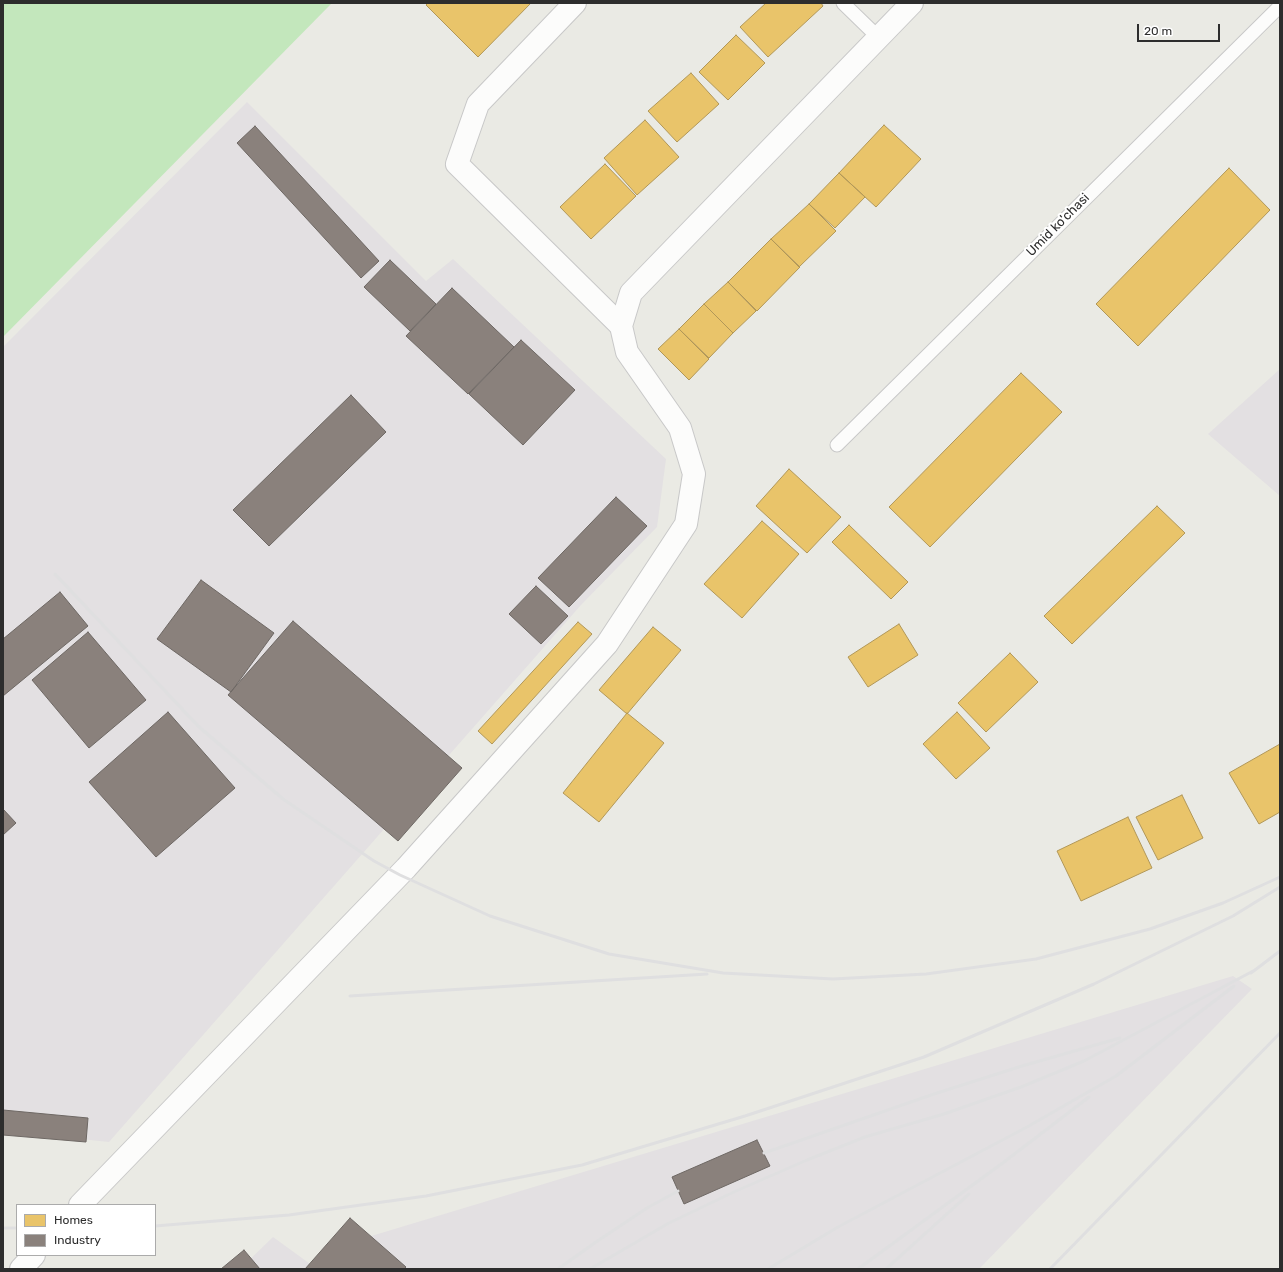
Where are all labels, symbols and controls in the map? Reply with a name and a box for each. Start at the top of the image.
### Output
scale bar [1139,16,1222,42]
text: 20 m [1144,24,1172,38]
street label: Umid ko'chasi [1023,190,1093,260]
legend [16,1204,156,1256]
text: Homes [54,1213,93,1227]
text: Industry [54,1233,101,1247]

